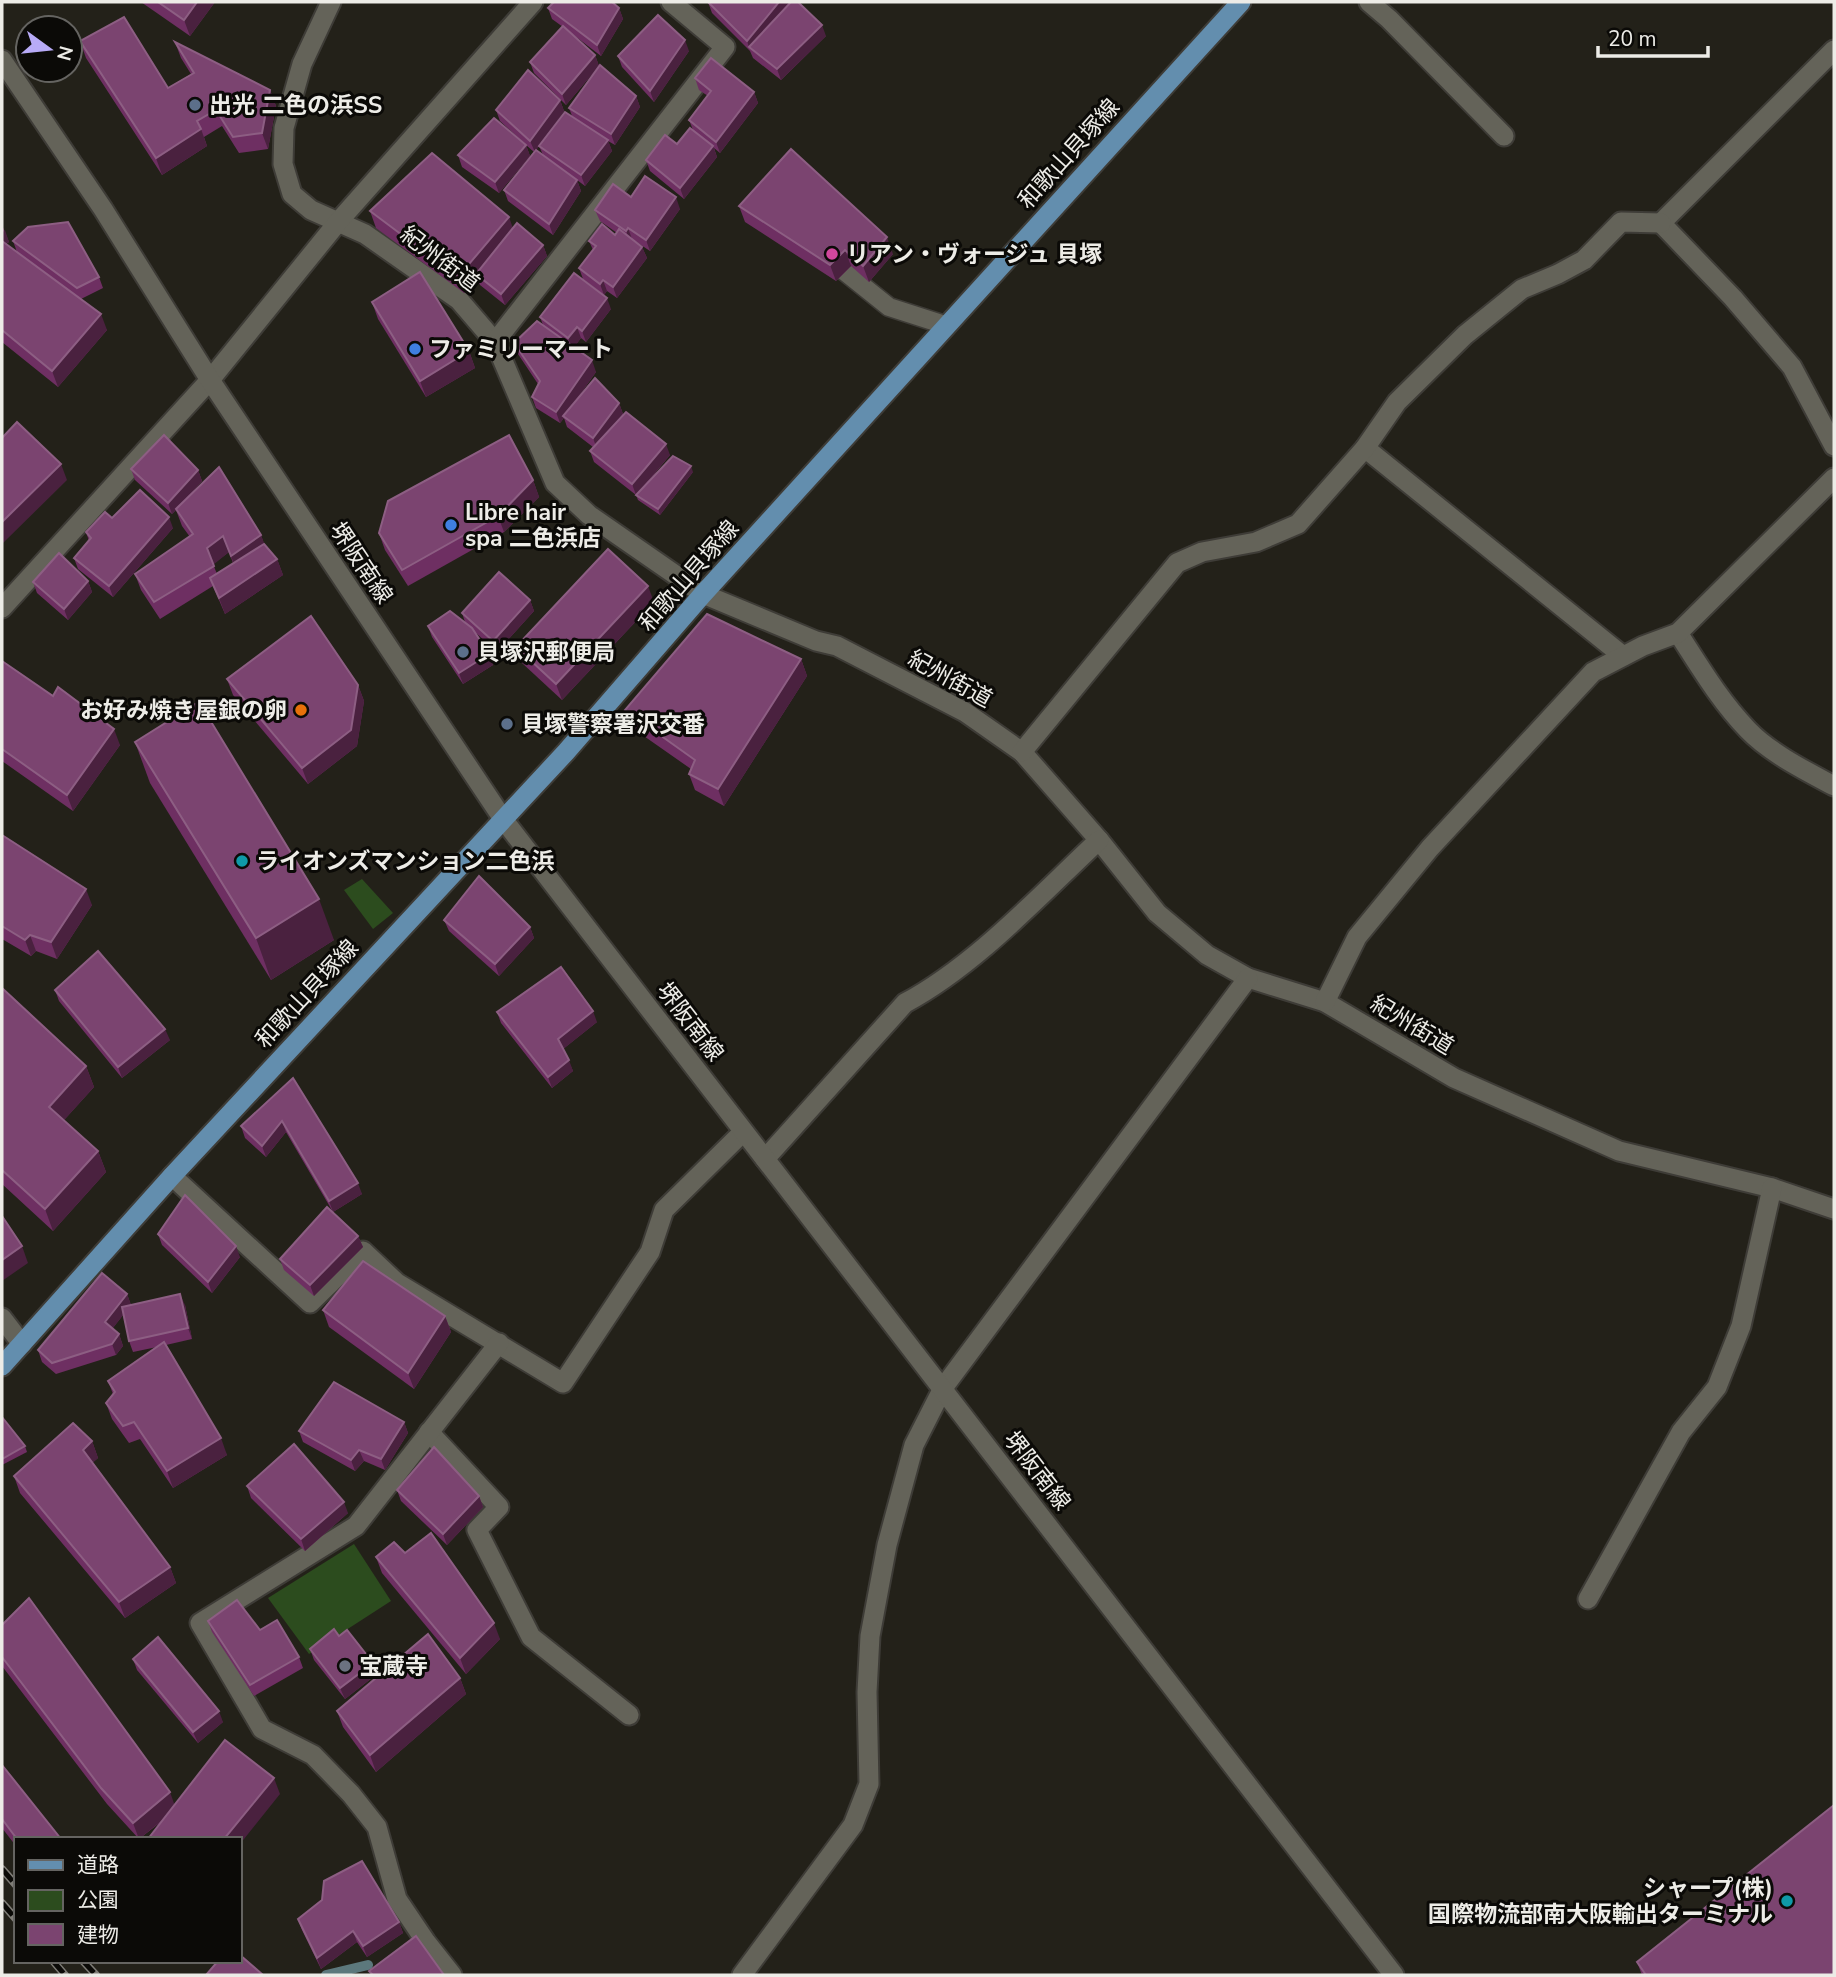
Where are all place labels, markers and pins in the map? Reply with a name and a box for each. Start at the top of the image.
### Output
place label: 出光 二色の浜SS [209,90,382,121]
marker: 出光 二色の浜SS [187,97,203,113]
place label: リアン・ヴォージュ 貝塚 [846,239,1102,270]
marker: リアン・ヴォージュ 貝塚 [824,246,840,262]
place label: ファミリーマート [429,334,613,365]
marker: ファミリーマート [407,341,423,357]
place label: Libre hair spa 二色浜店 [465,497,601,554]
marker: Libre hair spa 二色浜店 [443,517,459,533]
place label: 貝塚沢郵便局 [477,637,615,668]
marker: 貝塚沢郵便局 [455,644,471,660]
place label: お好み焼き屋銀の卵 [80,695,287,726]
marker: お好み焼き屋銀の卵 [293,702,309,718]
place label: 貝塚警察署沢交番 [521,709,705,740]
marker: 貝塚警察署沢交番 [499,716,515,732]
place label: ライオンズマンション二色浜 [256,846,555,877]
marker: ライオンズマンション二色浜 [234,853,250,869]
place label: 宝蔵寺 [359,1651,428,1682]
marker: 宝蔵寺 [337,1658,353,1674]
place label: シャープ(株) 国際物流部南大阪輸出ターミナル [1428,1873,1773,1930]
marker: シャープ(株) 国際物流部南大阪輸出ターミナル [1779,1893,1795,1909]

